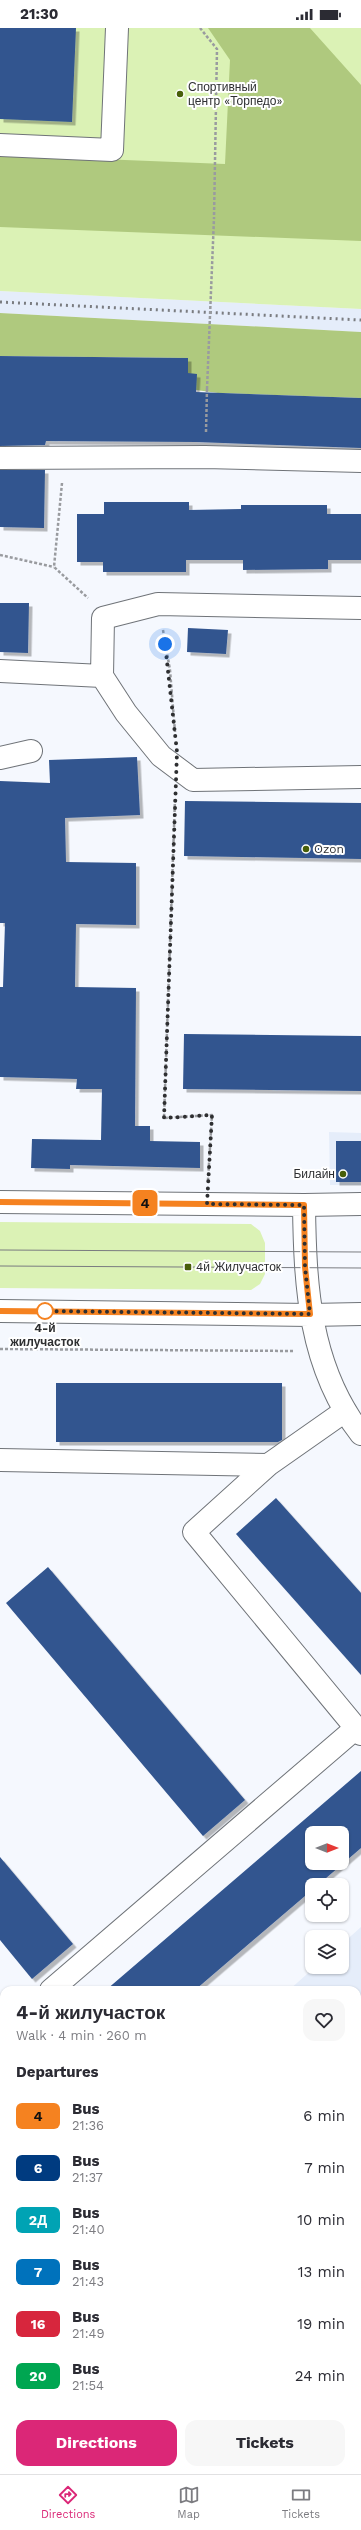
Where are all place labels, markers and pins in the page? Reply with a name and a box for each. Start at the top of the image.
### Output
place label: Спортивный центр «Торпедо» [188,80,283,108]
marker: Спортивный центр «Торпедо» [175,89,185,99]
place label: Ozon [314,842,344,856]
marker: Ozon [301,844,311,854]
place label: Билайн [293,1167,335,1181]
marker: Билайн [338,1169,348,1179]
place label: 4й Жилучасток [196,1260,282,1274]
marker: 4й Жилучасток [183,1262,193,1272]
marker: 4-й жилучасток [36,1302,54,1320]
place label: 4-й жилучасток [9,1321,81,1349]

